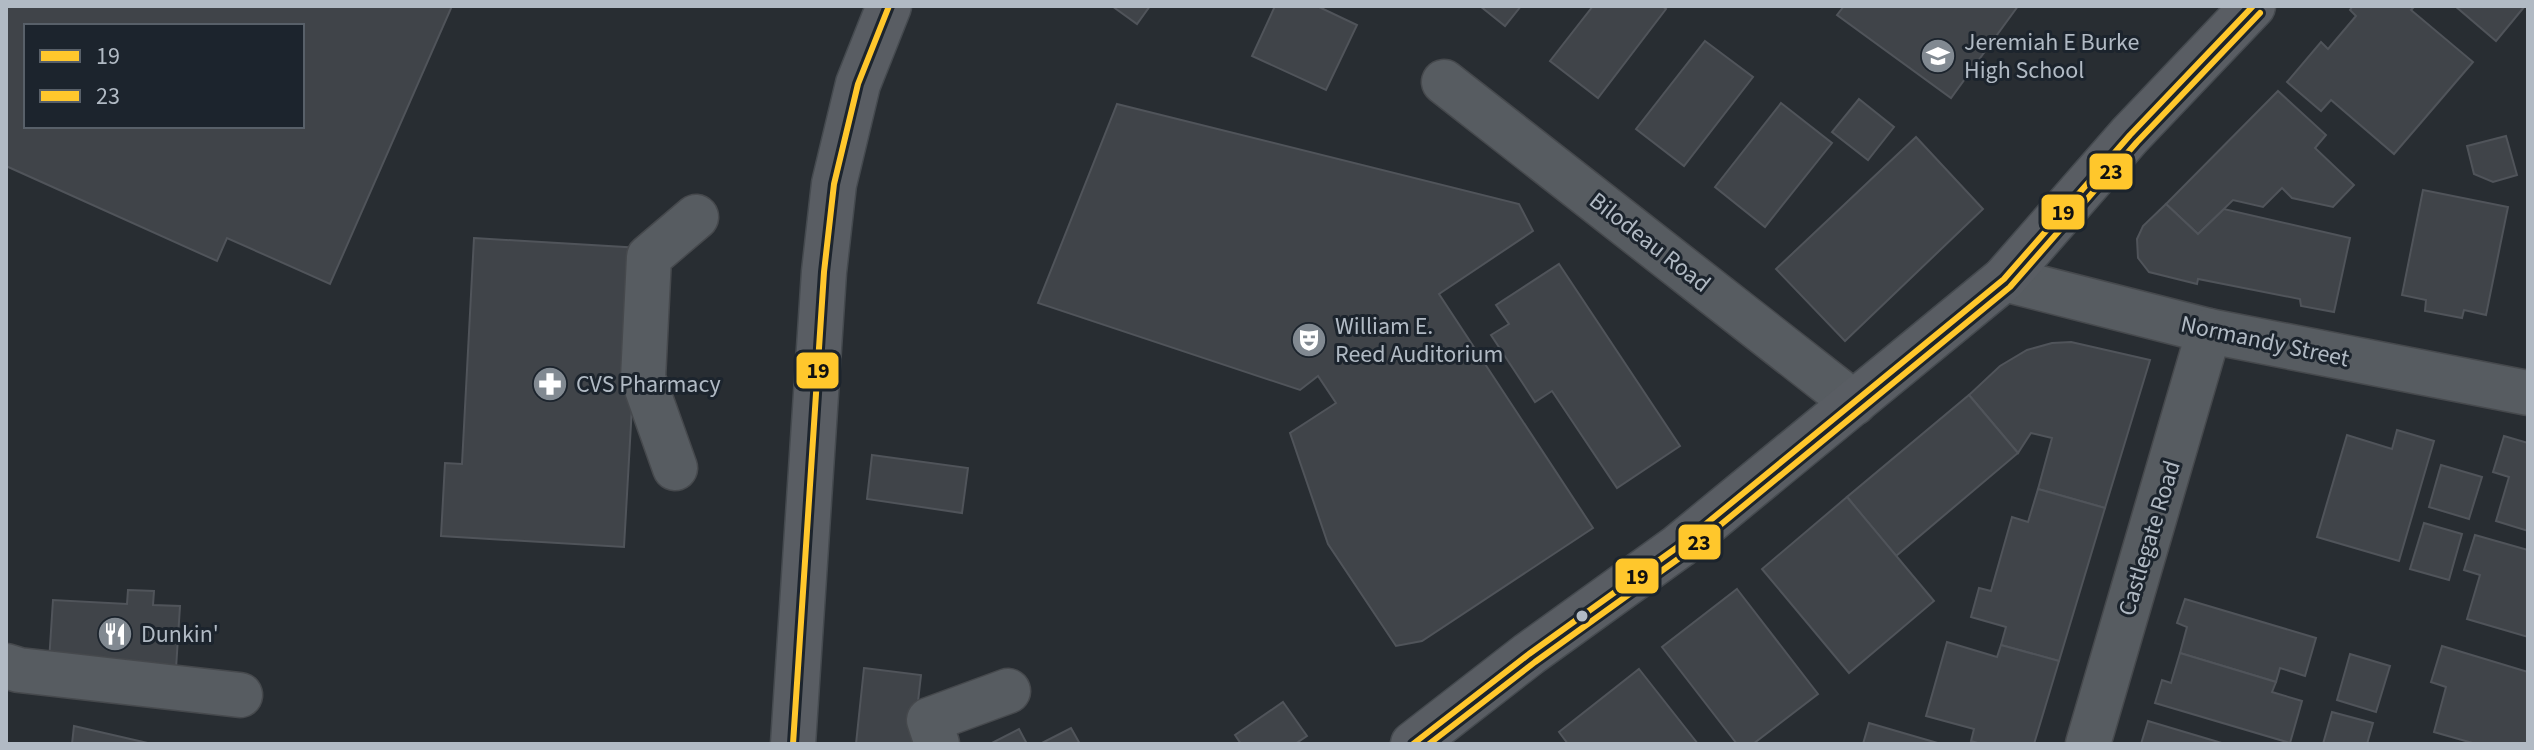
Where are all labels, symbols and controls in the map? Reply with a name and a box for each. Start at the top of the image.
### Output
legend [24,24,304,128]
place label: Jeremiah E Burke High School [1964,25,2139,88]
school or university icon: Jeremiah E Burke High School [1919,37,1957,75]
text: 19 [96,39,120,74]
text: 23 [96,79,120,114]
line badge: 23 [2088,152,2134,191]
text: 23 [2099,156,2123,188]
street label: Bilodeau Road [1582,184,1718,301]
line badge: 19 [2040,193,2086,231]
text: 19 [2051,197,2075,229]
street label: Normandy Street [2177,307,2352,376]
place label: William E. Reed Auditorium [1335,309,1503,372]
theatre icon: William E. Reed Auditorium [1290,321,1328,359]
line badge: 19 [795,351,840,390]
text: 19 [806,355,830,387]
pharmacy icon: CVS Pharmacy [531,365,569,403]
place label: CVS Pharmacy [576,367,721,402]
street label: Castlegate Road [2109,456,2190,620]
line badge: 23 [1677,523,1722,561]
text: 23 [1687,527,1711,559]
line badge: 19 [1614,557,1660,595]
text: 19 [1625,561,1649,593]
unlabelled marker [1574,608,1590,624]
restaurant icon: Dunkin' [96,615,134,653]
place label: Dunkin' [141,617,219,652]

